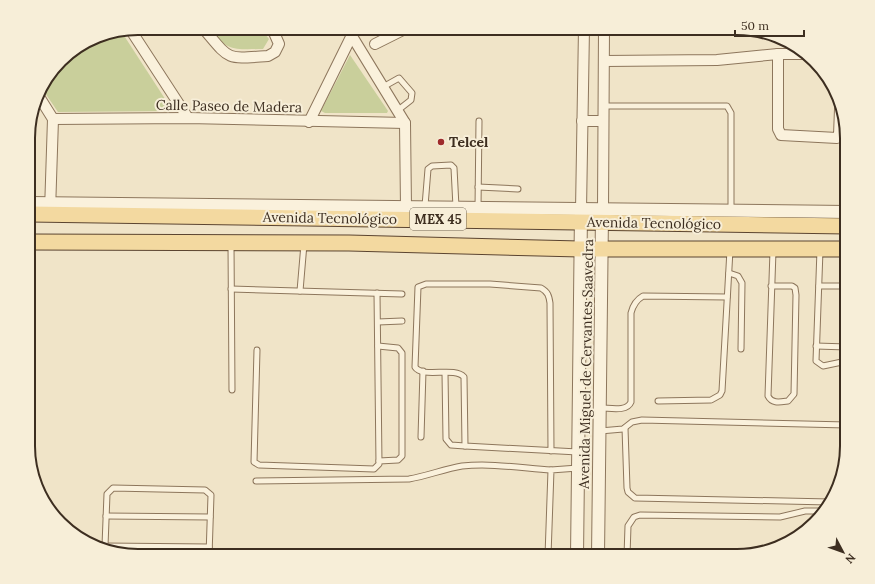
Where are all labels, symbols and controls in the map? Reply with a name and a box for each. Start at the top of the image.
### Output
scale bar [735,12,804,38]
text: 50 m [741,18,769,33]
street label: Calle Paseo de Madera [156,96,302,116]
place label: Telcel [449,133,489,151]
marker: Telcel [436,137,446,147]
street label: Avenida Tecnológico [262,208,397,228]
road number: MEX 45 [410,208,466,230]
street label: Avenida Tecnológico [586,213,721,233]
street label: Avenida Miguel de Cervantes Saavedra [575,239,597,490]
north arrow [823,532,863,572]
text: N [842,551,859,567]

